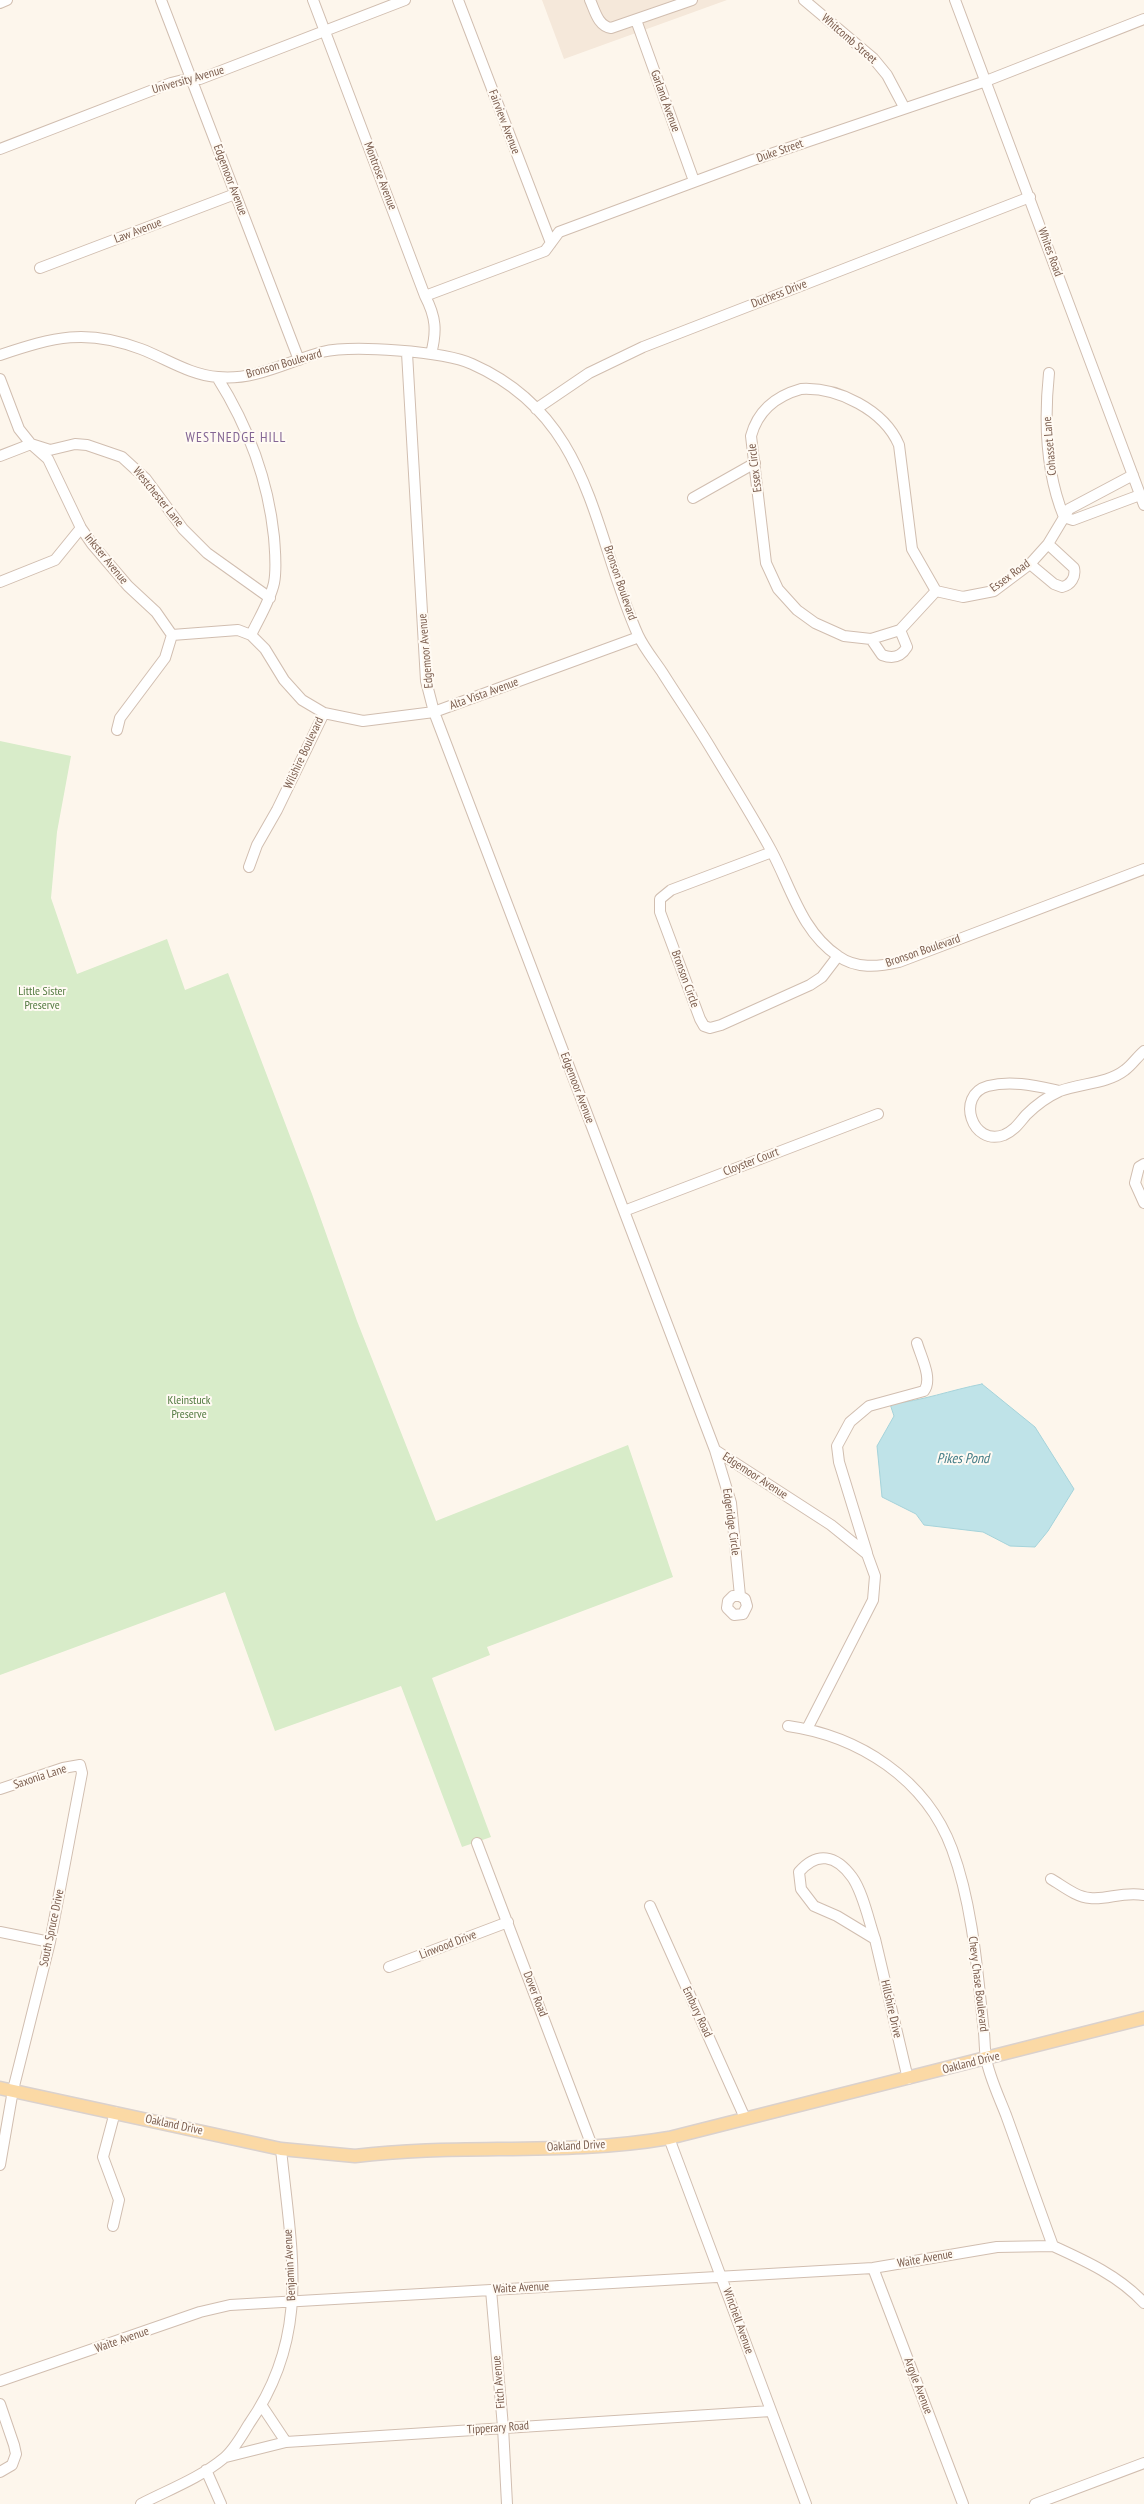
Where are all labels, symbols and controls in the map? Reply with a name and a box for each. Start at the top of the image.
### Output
street label: Whitcomb Street [818,11,880,67]
street label: University Avenue [150,63,226,97]
street label: Garland Avenue [647,68,683,134]
street label: Fairview Avenue [485,88,523,156]
street label: Duke Street [755,136,805,166]
street label: Montrose Avenue [360,140,400,212]
street label: Edgemoor Avenue [210,142,250,218]
street label: Law Avenue [112,215,164,247]
street label: Whites Road [1034,225,1066,279]
street label: Duchess Drive [749,277,809,311]
street label: Bronson Boulevard [245,346,323,382]
street label: Cohasset Lane [1040,416,1060,476]
district label: WESTNEDGE HILL [184,430,288,446]
street label: Essex Circle [745,443,765,493]
street label: Westchester Lane [130,464,186,530]
street label: Inkster Avenue [81,531,131,587]
street label: Bronson Boulevard [600,544,640,622]
street label: Essex Road [987,557,1033,595]
street label: Edgemoor Avenue [416,613,436,689]
street label: Alta Vista Avenue [448,675,520,713]
street label: Wilshire Boulevard [281,715,327,791]
street label: Bronson Boulevard [884,931,962,971]
street label: Bronson Circle [668,948,702,1010]
park label: Little Sister Preserve [18,985,66,1013]
street label: Edgemoor Avenue [557,1050,597,1126]
street label: Cloyster Court [721,1145,781,1179]
park label: Kleinstuck Preserve [167,1394,211,1422]
street label: Edgemoor Avenue [720,1450,790,1502]
water label: Pikes Pond [937,1451,989,1467]
street label: Edgeridge Circle [719,1487,743,1557]
street label: Saxonia Lane [12,1762,68,1792]
street label: South Spruce Drive [37,1888,67,1968]
street label: Linwood Drive [418,1928,478,1962]
street label: Chevy Chase Boulevard [965,1935,991,2033]
street label: Dover Road [520,1969,550,2019]
street label: Hillshire Drive [877,1979,905,2039]
street label: Embury Road [679,1984,715,2040]
street label: Oakland Drive [941,2049,1001,2077]
street label: Oakland Drive [144,2112,204,2138]
street label: Oakland Drive [546,2137,606,2155]
street label: Benjamin Avenue [281,2229,299,2301]
street label: Waite Avenue [896,2247,954,2271]
street label: Waite Avenue [493,2279,549,2297]
street label: Winchell Avenue [719,2286,757,2356]
street label: Waite Avenue [93,2324,151,2356]
street label: Fitch Avenue [490,2355,508,2409]
street label: Argyle Avenue [901,2356,935,2416]
street label: Tipperary Road [466,2419,530,2437]

